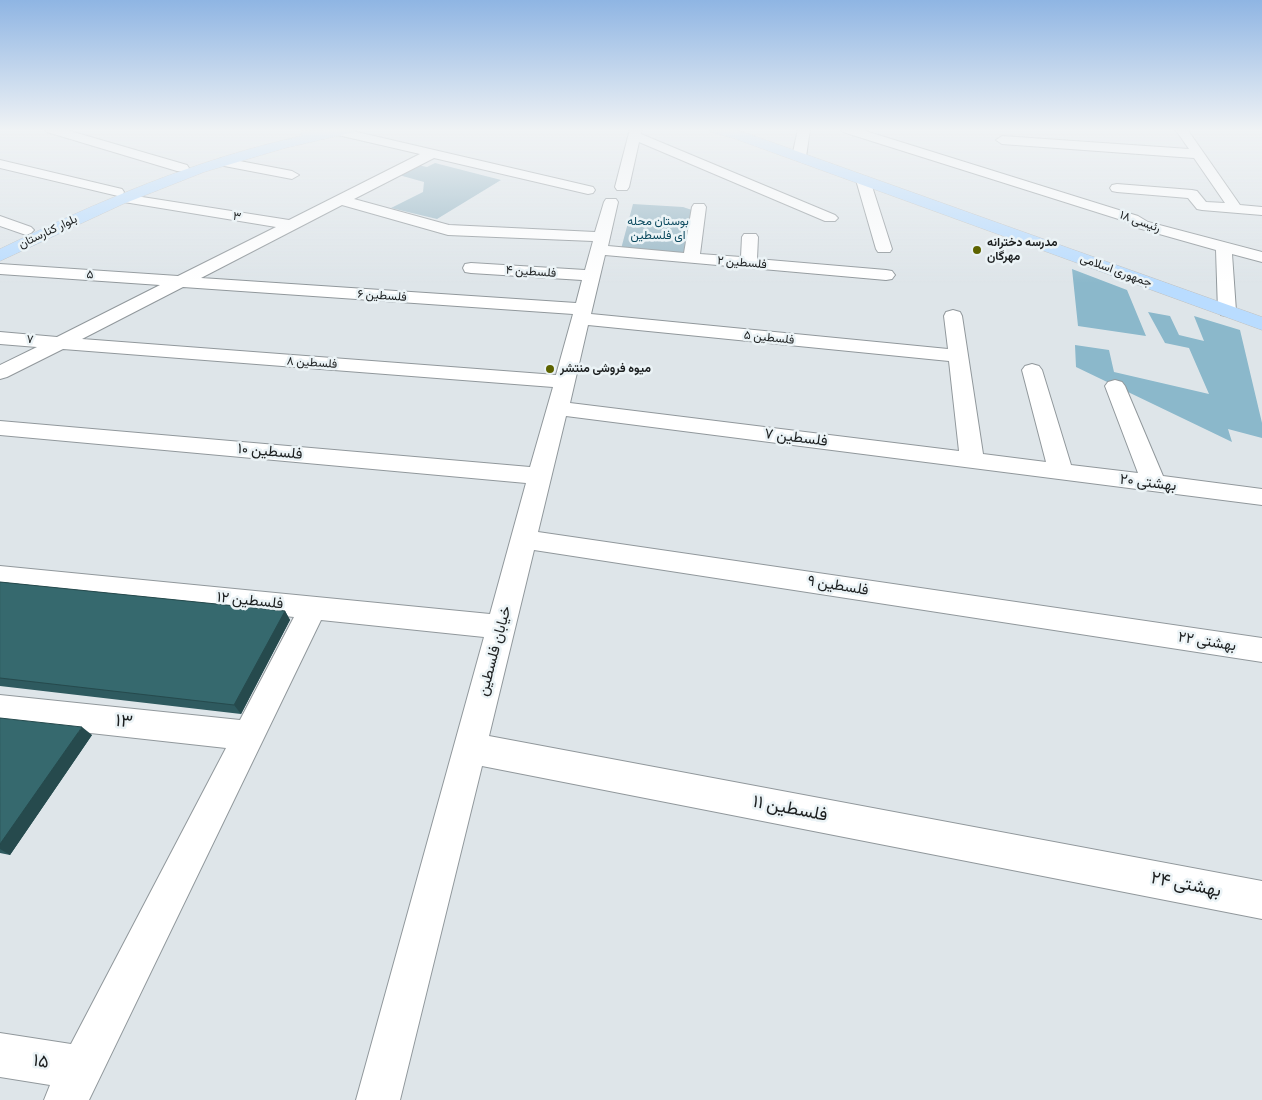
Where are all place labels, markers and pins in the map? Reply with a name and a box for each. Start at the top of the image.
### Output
place label: مدرسه دخترانه مهرگان [987,236,1057,264]
marker: مدرسه دخترانه مهرگان [971,244,983,256]
place label: میوه فروشی منتشر [560,362,651,376]
marker: میوه فروشی منتشر [544,363,556,375]

